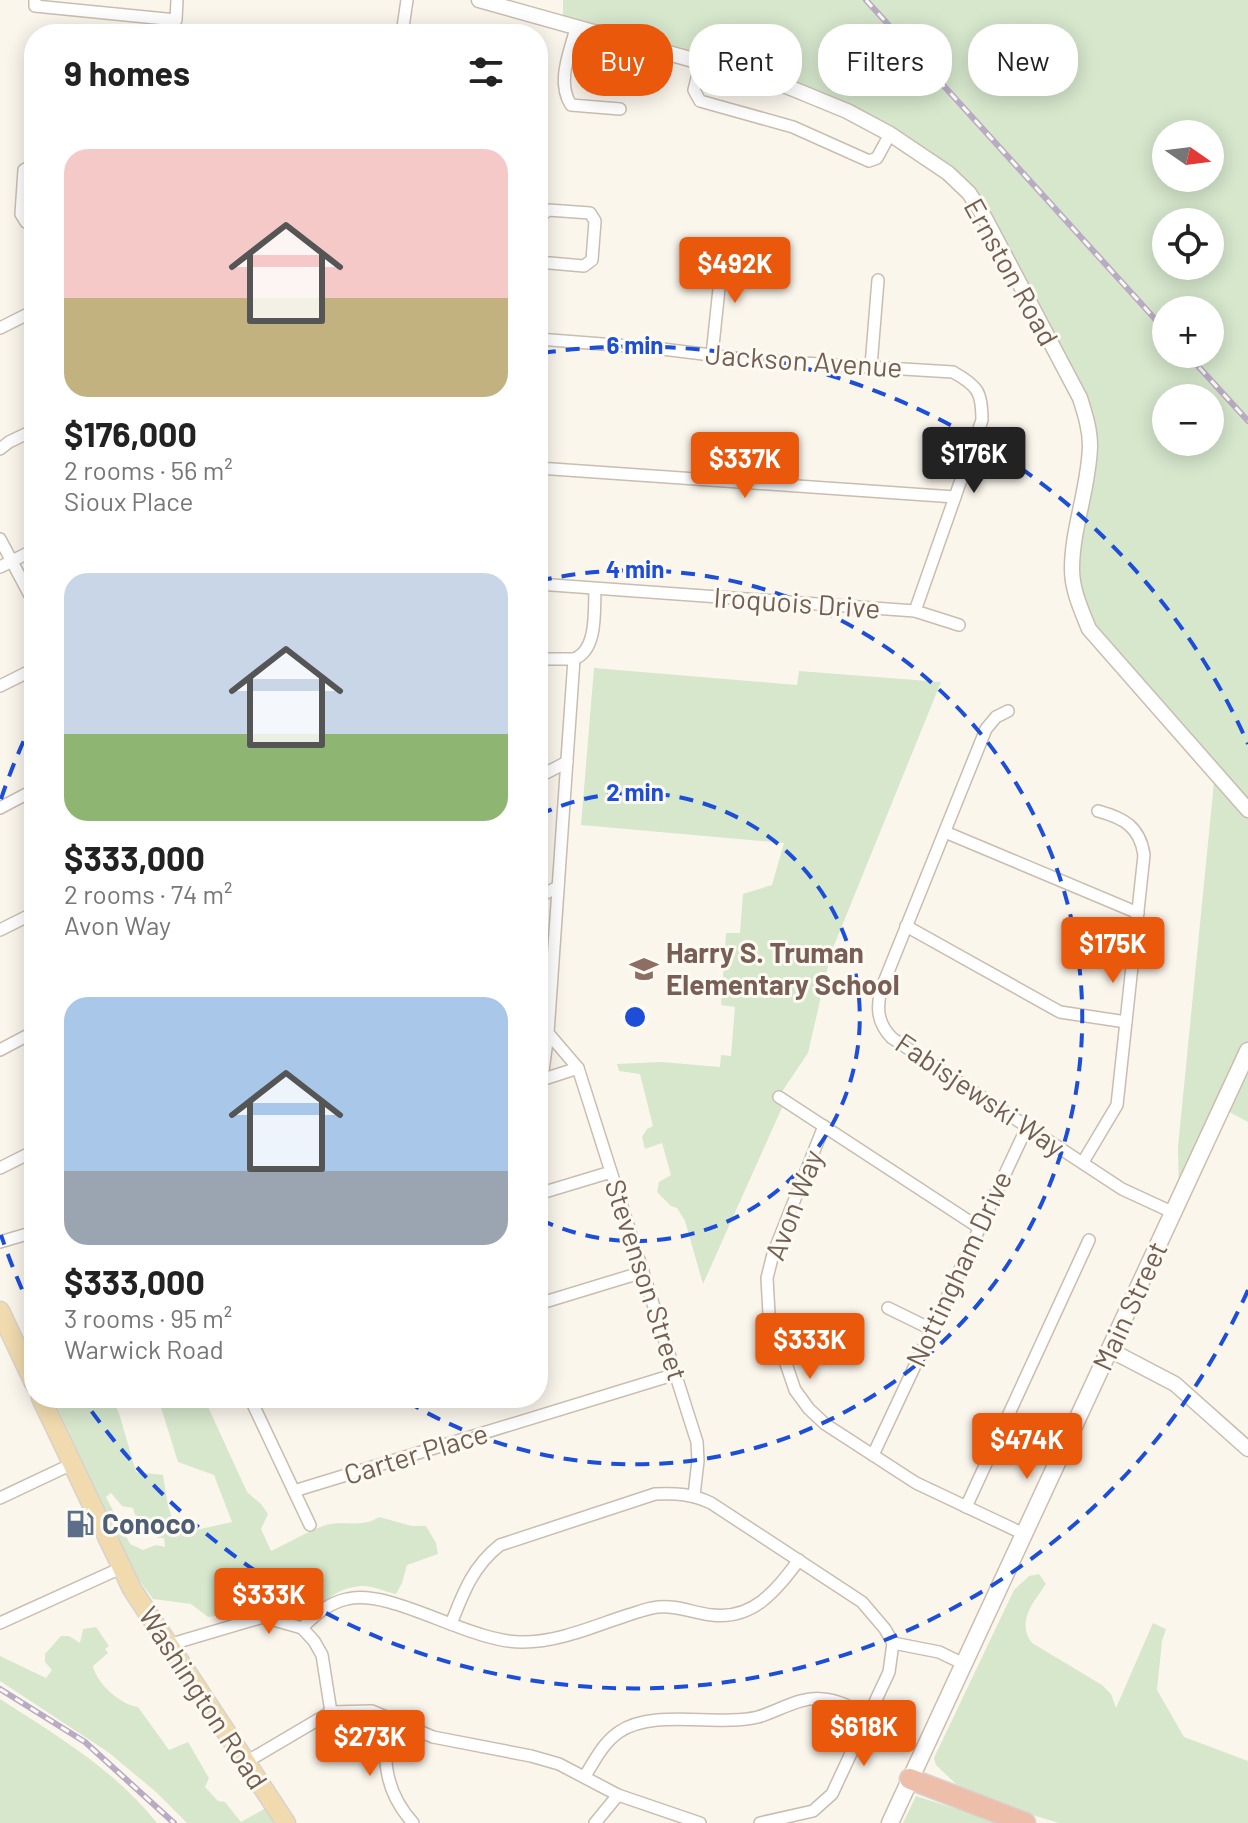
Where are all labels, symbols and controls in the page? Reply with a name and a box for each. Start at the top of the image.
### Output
chip: Buy [572,24,673,96]
chip: Rent [689,24,802,96]
chip: Filters [818,24,952,96]
chip: New [968,24,1078,96]
icon: filters [464,50,508,94]
text: 9 homes [64,52,190,93]
north arrow [1152,120,1224,192]
map controls [1152,120,1224,456]
street label: Ernston Road [957,192,1066,351]
icon: home [214,201,358,345]
button: locate [1152,208,1224,280]
pin: $492K [679,237,791,305]
text: $492K [697,247,773,278]
button: + [1152,296,1224,368]
text: 6 min [607,330,663,359]
street label: Jackson Avenue [704,336,904,384]
button: − [1152,384,1224,456]
text: $176,000 [64,413,197,454]
pin: $176K [918,427,1030,495]
pin: $337K [689,432,801,500]
text: $176K [940,437,1008,468]
text: $337K [709,442,781,473]
text: 2 rooms · 56 m² [64,454,233,485]
text: Sioux Place [64,485,193,516]
text: 4 min [606,554,664,583]
street label: Iroquois Drive [713,579,881,625]
icon: home [214,625,358,769]
text: 2 min [606,777,664,806]
text: $333,000 [64,837,205,878]
text: 2 rooms · 74 m² [64,878,232,909]
text: Avon Way [64,909,171,940]
pin: $175K [1057,917,1169,985]
text: $175K [1079,927,1147,958]
place label: Harry S. Truman Elementary School [666,935,900,1001]
school or university icon: Harry S. Truman Elementary School [629,954,659,984]
centre of rings [621,1003,649,1031]
street label: Fabisjewski Way [890,1025,1072,1163]
icon: home [214,1049,358,1193]
street label: Avon Way [757,1145,830,1265]
street label: Nottingham Drive [898,1165,1018,1372]
street label: Stevenson Street [598,1175,695,1385]
street label: Main Street [1084,1236,1174,1376]
text: $333,000 [64,1261,205,1302]
text: 3 rooms · 95 m² [64,1302,232,1333]
pin: $333K [754,1313,866,1381]
text: $333K [773,1323,847,1354]
text: Warwick Road [64,1333,224,1364]
pin: $474K [971,1413,1083,1481]
street label: Carter Place [340,1415,492,1491]
text: $474K [990,1423,1064,1454]
place label: Conoco [102,1506,196,1540]
fuel station icon: Conoco [65,1509,95,1539]
pin: $333K [213,1568,325,1636]
text: $333K [232,1578,306,1609]
street label: Washington Road [132,1600,276,1795]
pin: $618K [808,1700,920,1768]
pin: $273K [314,1710,426,1778]
text: $618K [830,1710,898,1741]
text: $273K [334,1720,406,1751]

